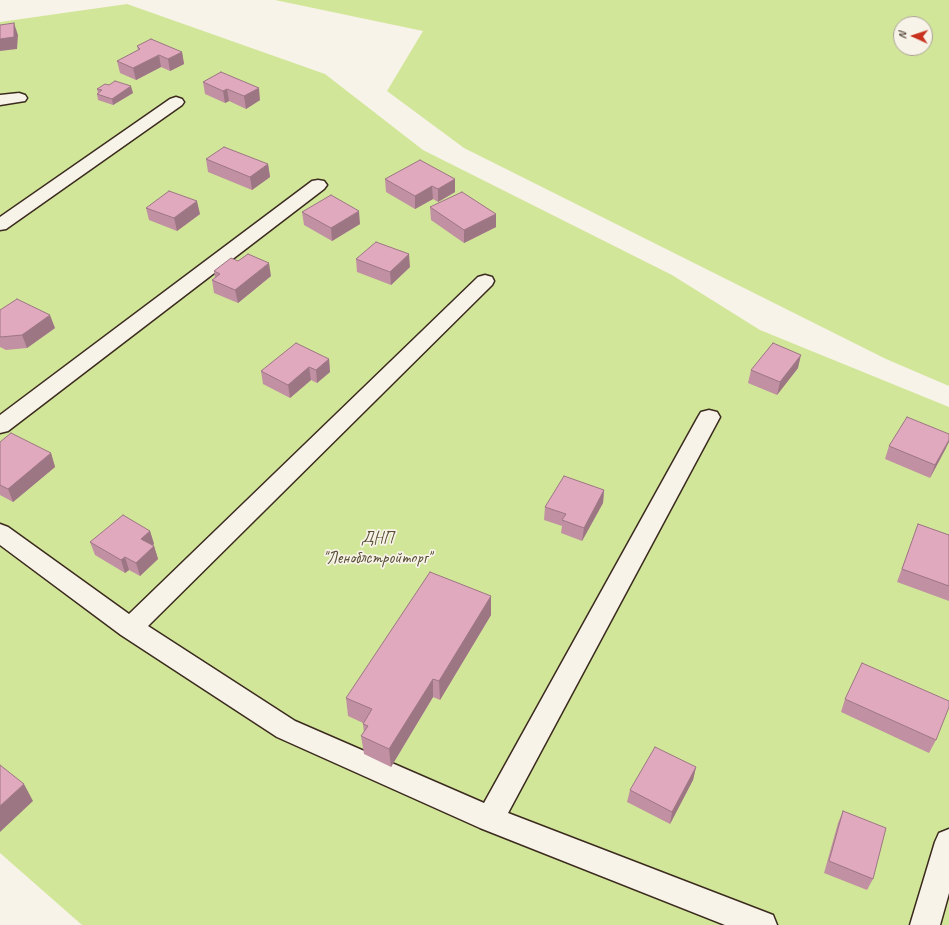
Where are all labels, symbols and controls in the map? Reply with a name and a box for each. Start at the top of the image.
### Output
north arrow [893,16,933,56]
text: N [895,32,909,39]
park label: ДНП ''Леноблстройторг'' [323,529,431,569]

